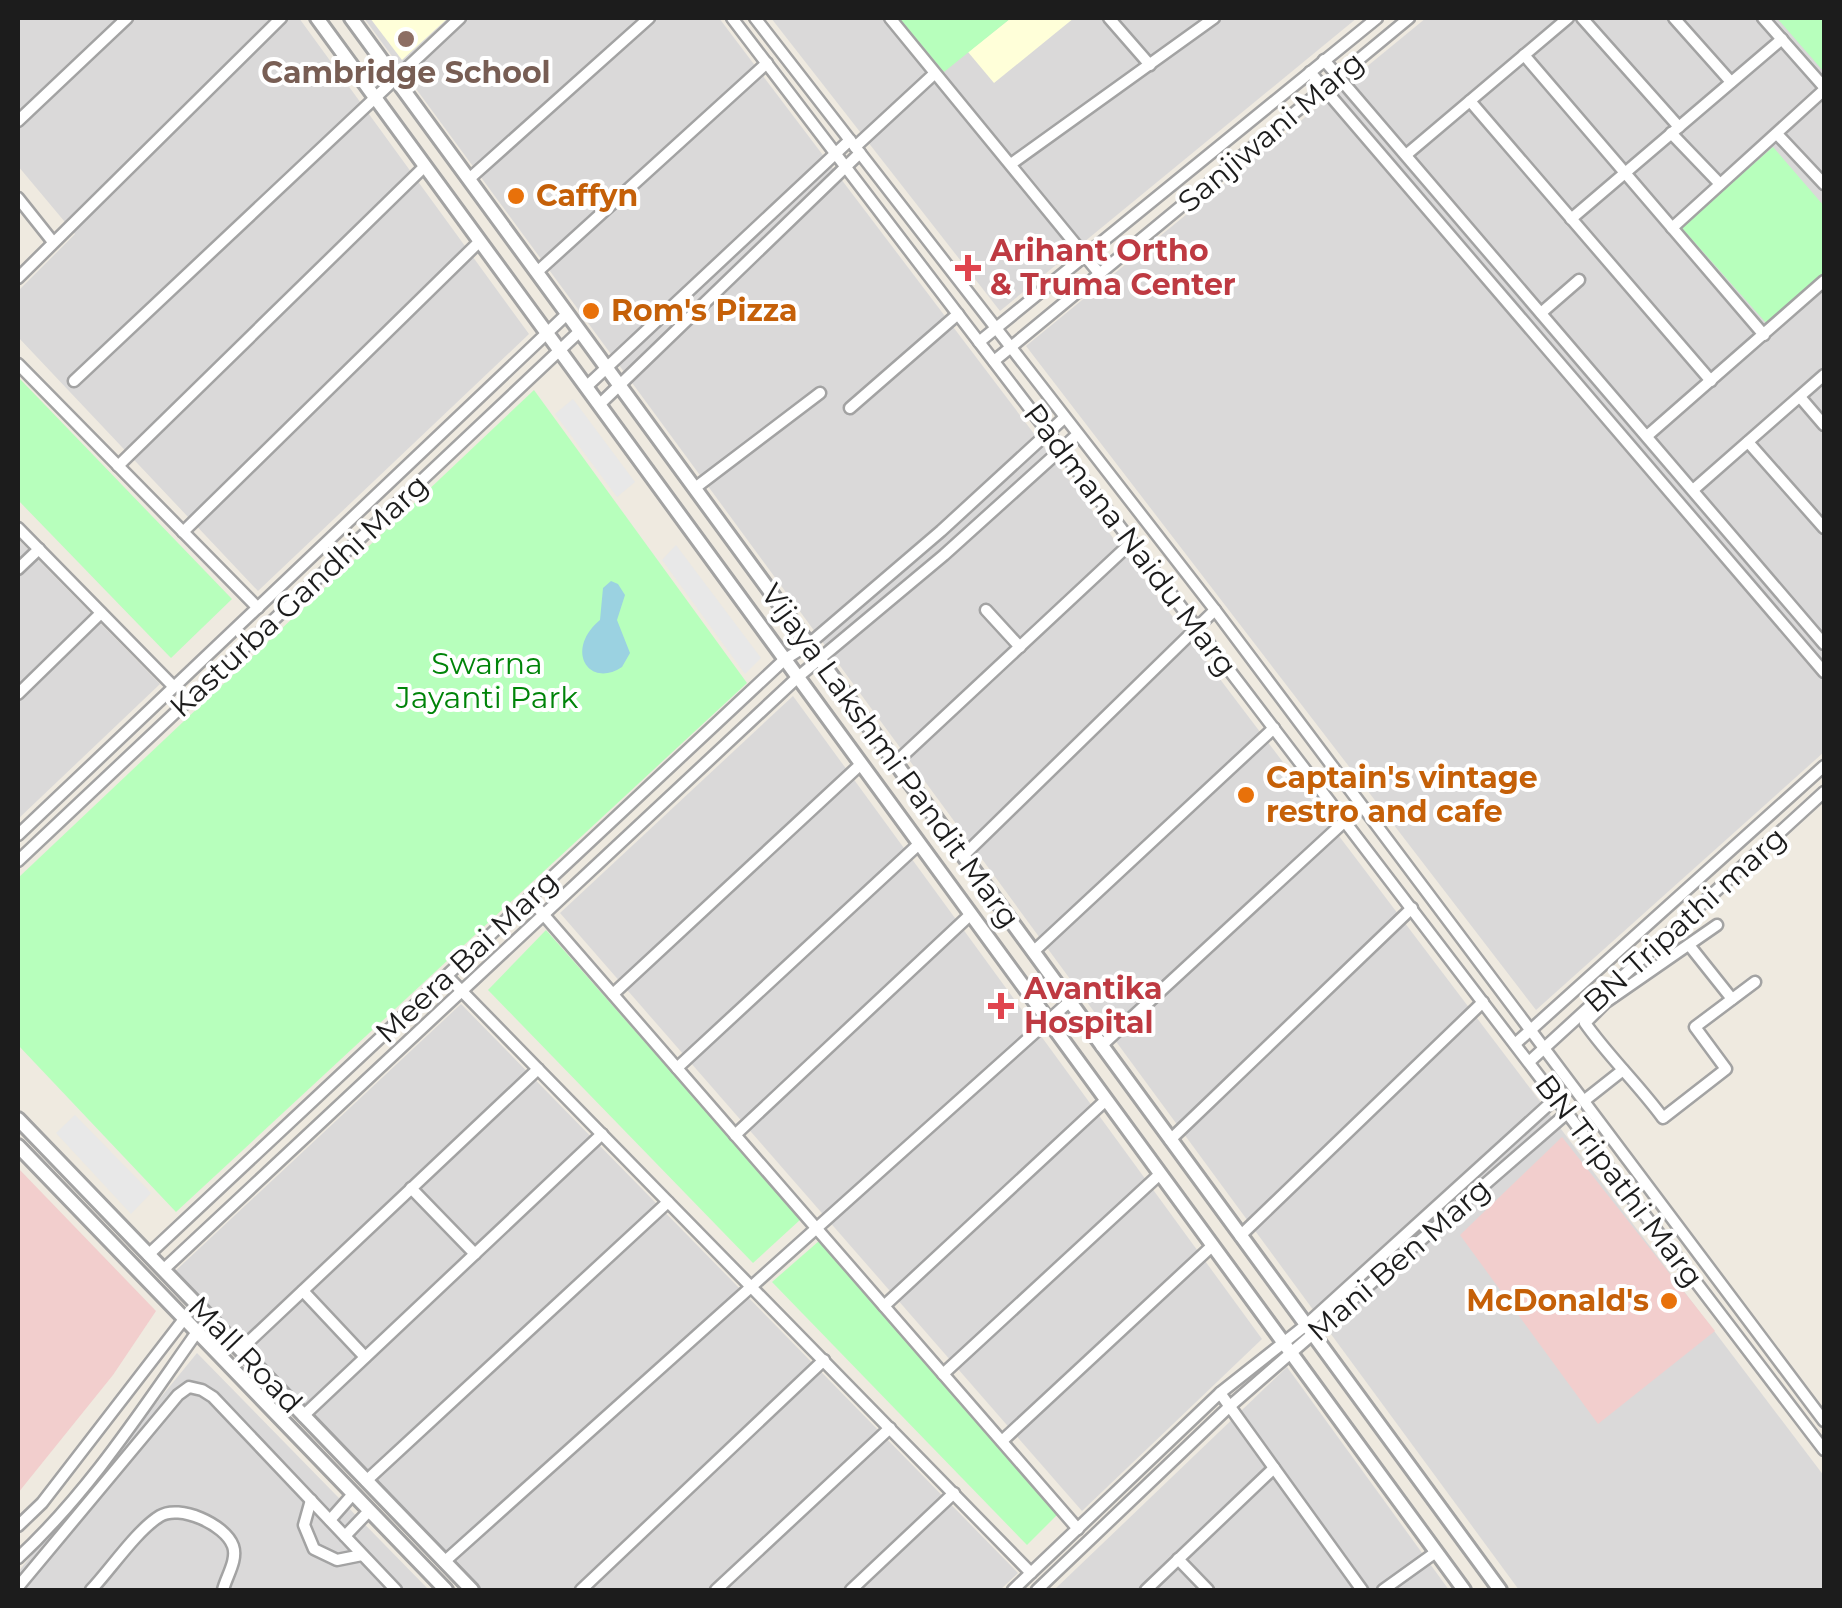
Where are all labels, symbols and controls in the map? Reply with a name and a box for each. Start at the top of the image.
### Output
marker: Cambridge School [395,28,417,50]
street label: Sanjiwani Marg [1170,43,1371,220]
place label: Cambridge School [261,54,551,91]
place label: Caffyn [536,177,638,214]
marker: Caffyn [505,185,527,207]
place label: Arihant Ortho & Truma Center [989,232,1236,303]
marker: Arihant Ortho & Truma Center [955,255,981,281]
place label: Rom's Pizza [611,292,798,329]
marker: Rom's Pizza [580,300,602,322]
street label: Padmana Naidu Marg [1016,396,1245,683]
street label: Kasturba Gandhi Marg [162,466,435,725]
street label: Vijaya Lakshmi Pandit Marg [753,576,1028,935]
park label: Swarna Jayanti Park [395,645,578,716]
place label: Captain's vintage restro and cafe [1266,759,1538,830]
marker: Captain's vintage restro and cafe [1235,784,1257,806]
street label: BN Tripathi marg [1576,819,1794,1020]
street label: Meera Bai Marg [368,863,566,1051]
place label: Avantika Hospital [1023,970,1163,1041]
marker: Avantika Hospital [988,993,1014,1019]
street label: BN Tripathi Marg [1527,1067,1711,1294]
street label: Mani Ben Marg [1300,1170,1498,1349]
place label: McDonald's [1466,1282,1649,1319]
street label: Mall Road [180,1288,310,1421]
marker: McDonald's [1658,1290,1680,1312]

